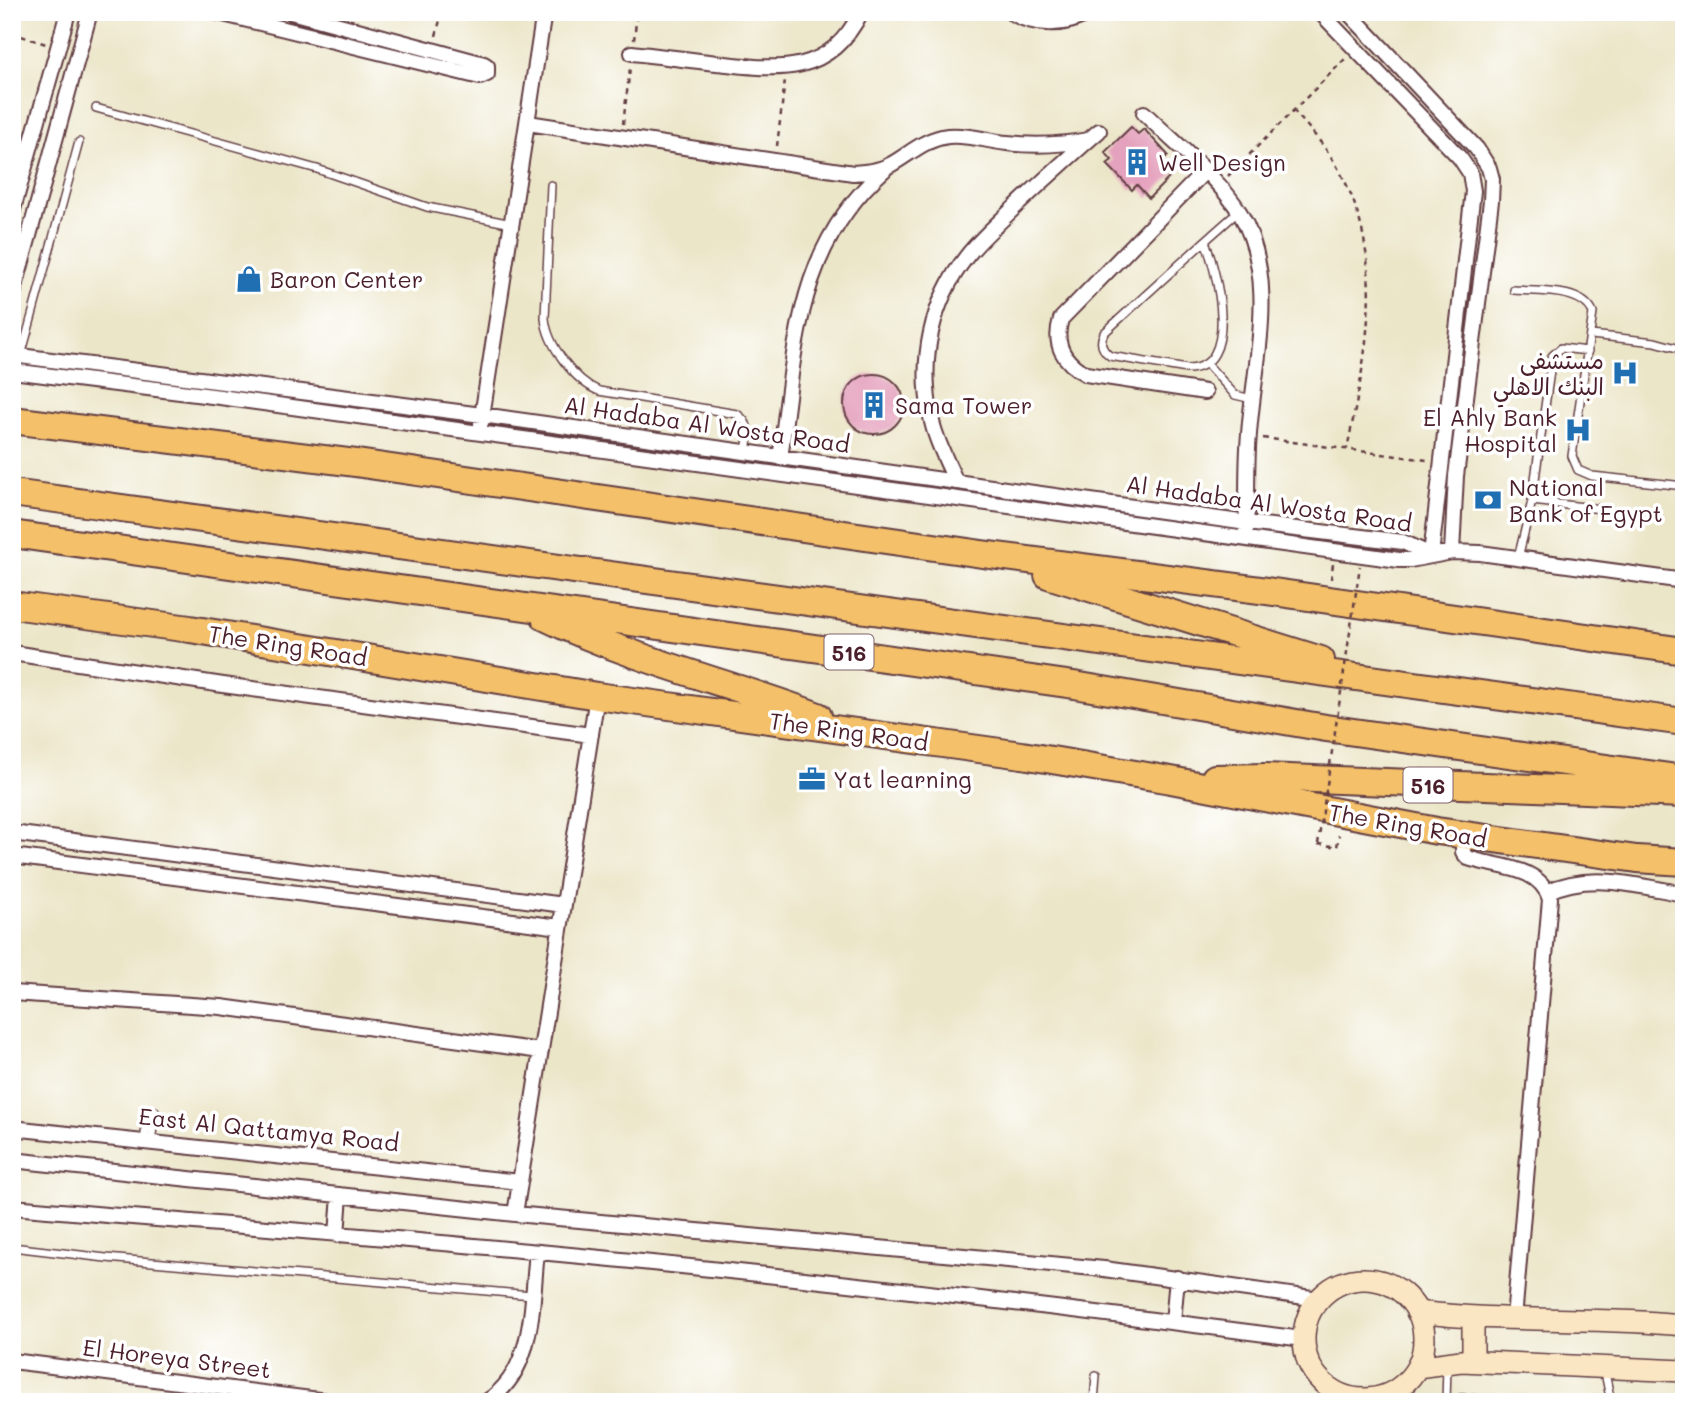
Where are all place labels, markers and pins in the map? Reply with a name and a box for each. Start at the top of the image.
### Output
building icon: Well Design [1122,147,1152,177]
place label: Well Design [1158,147,1286,177]
shop icon: Baron Center [234,264,264,294]
place label: Baron Center [270,264,423,294]
place label: مستشفى البنك الاهلي [1493,345,1604,408]
hospital icon: مستشفى البنك الاهلي [1610,358,1640,388]
building icon: Sama Tower [859,390,889,420]
place label: Sama Tower [895,390,1032,420]
place label: El Ahly Bank Hospital [1423,402,1557,458]
hospital icon: El Ahly Bank Hospital [1563,415,1593,445]
place label: National Bank of Egypt [1509,472,1663,528]
bank icon: National Bank of Egypt [1473,485,1503,515]
office icon: Yat learning [797,764,827,794]
place label: Yat learning [833,764,972,794]

